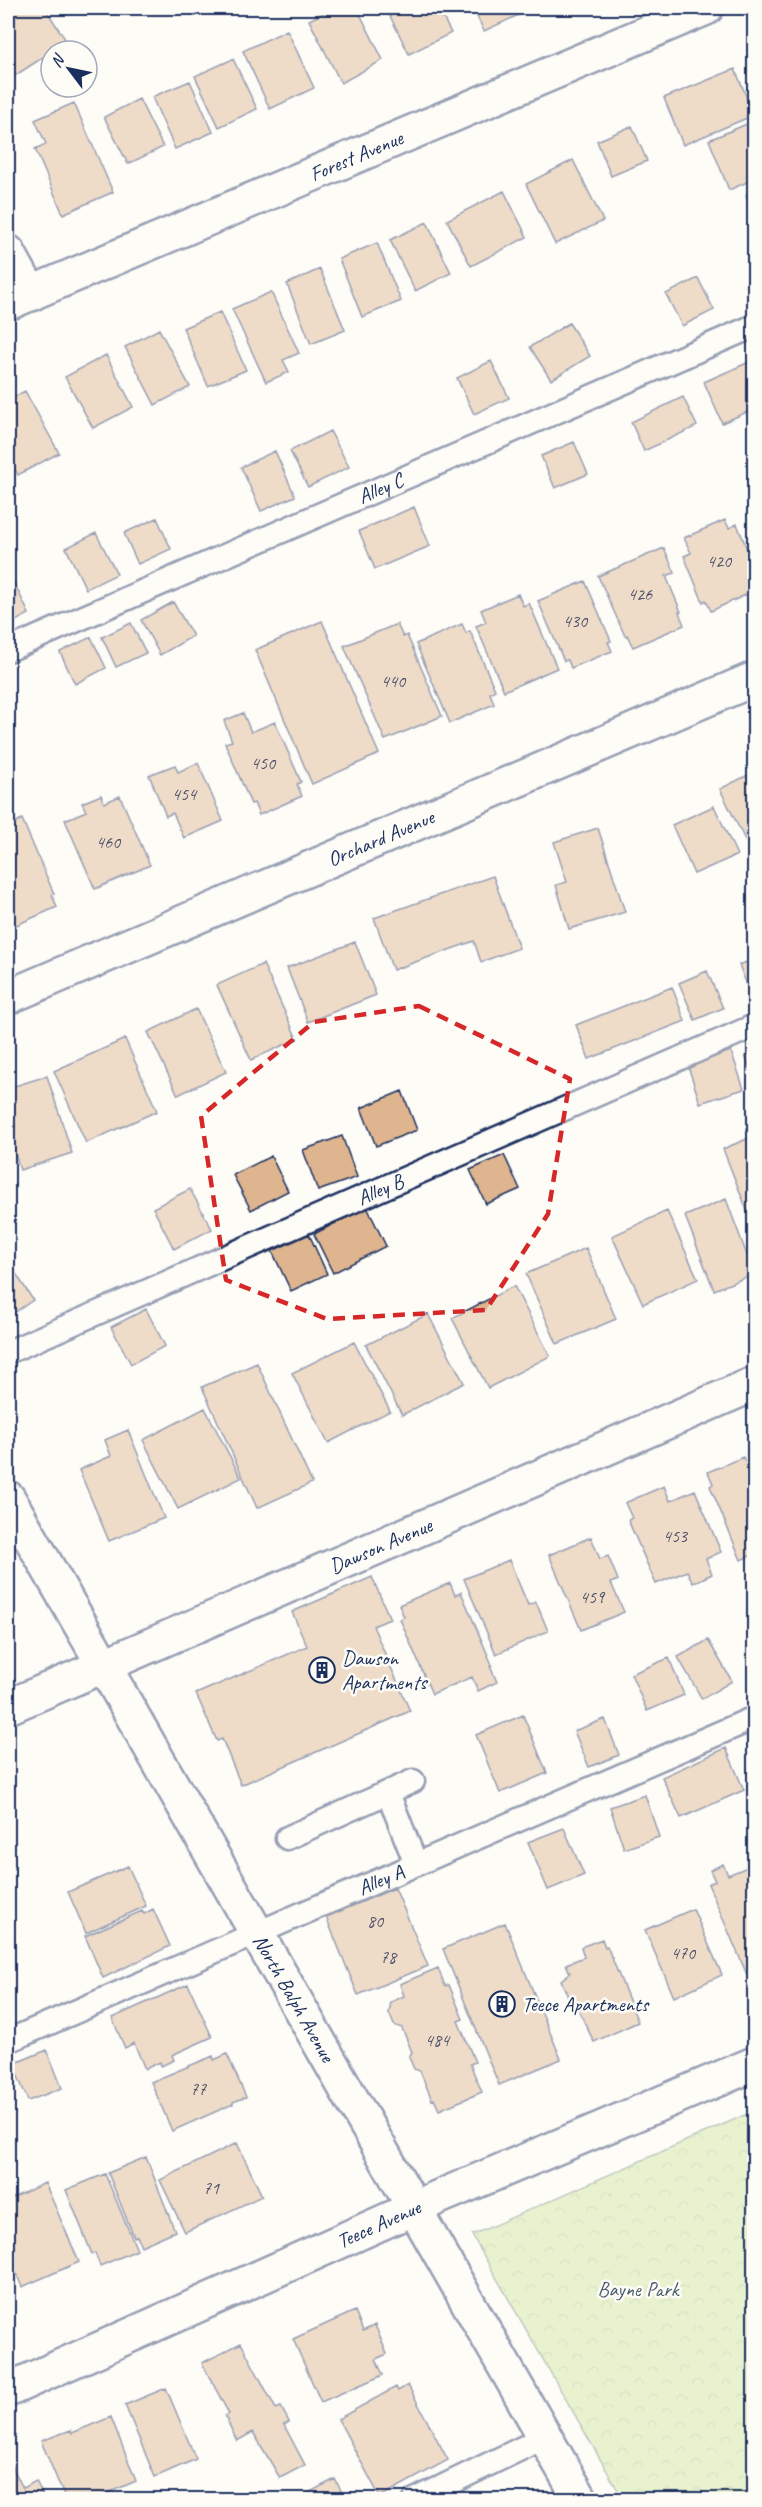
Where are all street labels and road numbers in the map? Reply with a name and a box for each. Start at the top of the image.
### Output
street label: Forest Avenue [306,124,408,187]
street label: Alley C [354,466,409,509]
street label: Orchard Avenue [323,803,440,872]
street label: Alley B [353,1167,409,1211]
street label: Dawson Avenue [325,1512,437,1579]
street label: Alley A [354,1858,408,1901]
street label: North Balph Avenue [247,1930,341,2067]
street label: Teece Avenue [333,2194,426,2254]

